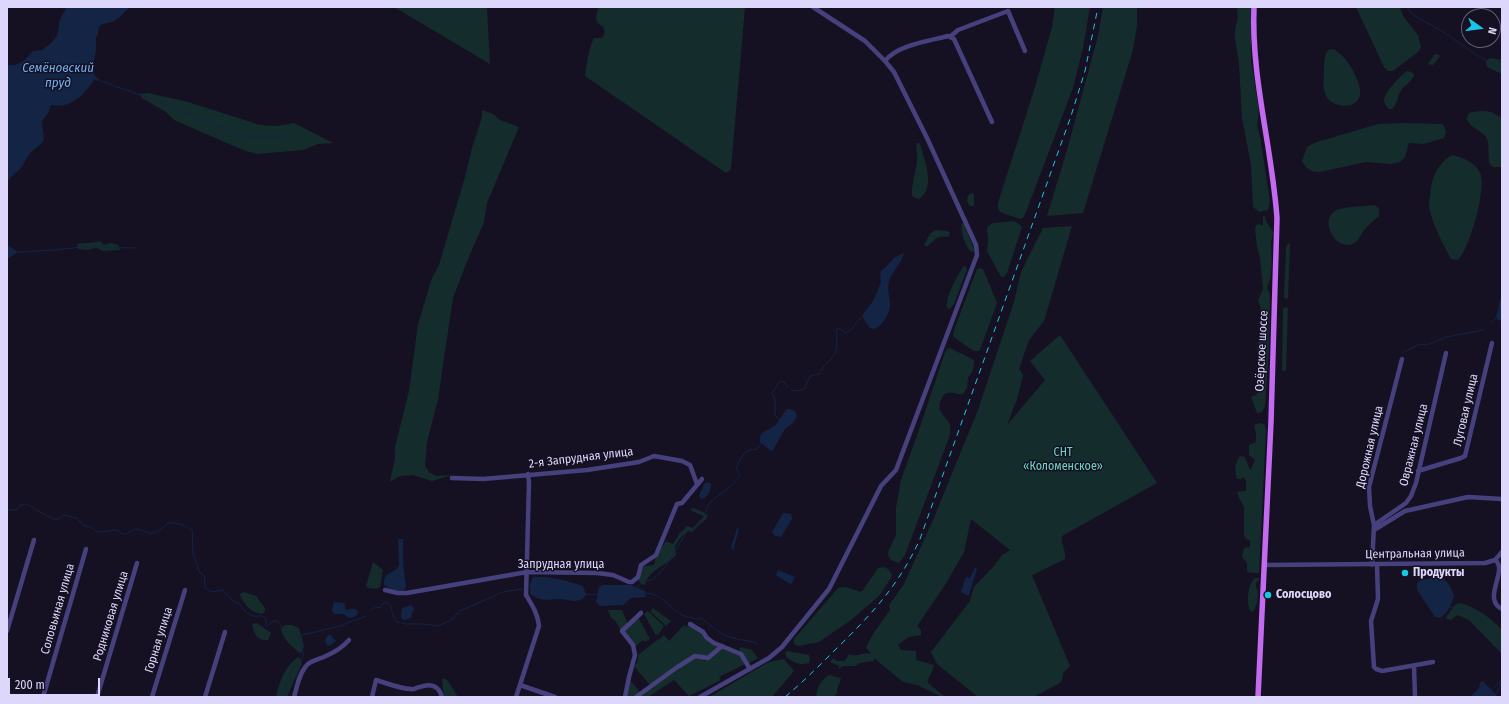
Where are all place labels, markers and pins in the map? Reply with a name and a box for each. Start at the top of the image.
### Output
place label: Продукты [1413,566,1464,580]
marker: Продукты [1400,568,1410,578]
place label: Солосцово [1276,588,1331,602]
marker: Солосцово [1263,590,1273,600]

